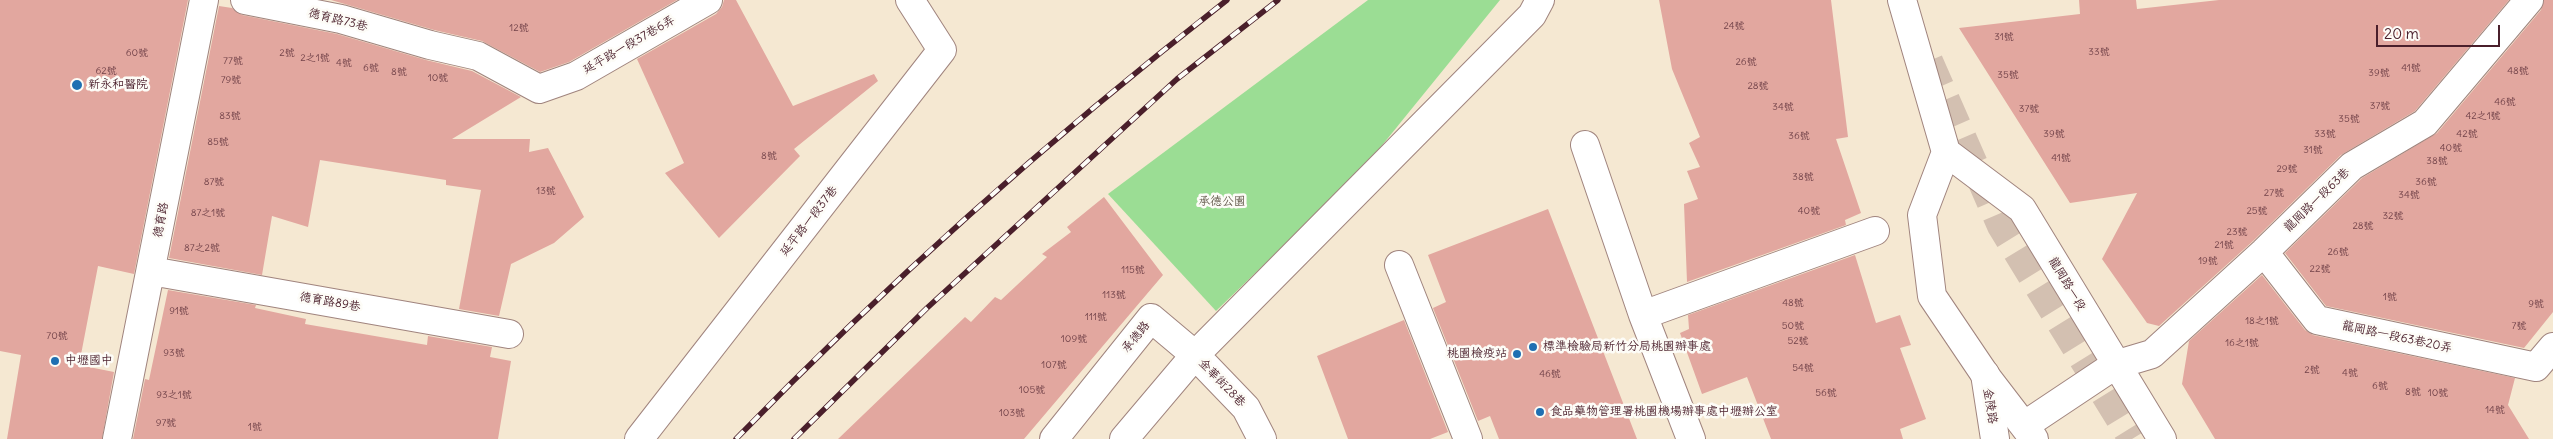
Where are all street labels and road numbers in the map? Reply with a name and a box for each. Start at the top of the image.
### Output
street label: 德育路73巷 [307,6,369,34]
street label: 延平路一段37巷6弄 [581,13,677,77]
street label: 龍岡路一段63巷 [2281,165,2353,235]
street label: 延平路一段37巷 [777,183,841,259]
street label: 德育路 [150,201,172,239]
street label: 龍岡路一段 [2045,255,2089,313]
street label: 德育路89巷 [298,290,362,314]
street label: 承德路 [1119,318,1153,356]
street label: 龍岡路一段63巷20弄 [2341,318,2453,356]
street label: 金華街28巷 [1195,356,1249,410]
street label: 金陵路 [1980,387,2000,425]

